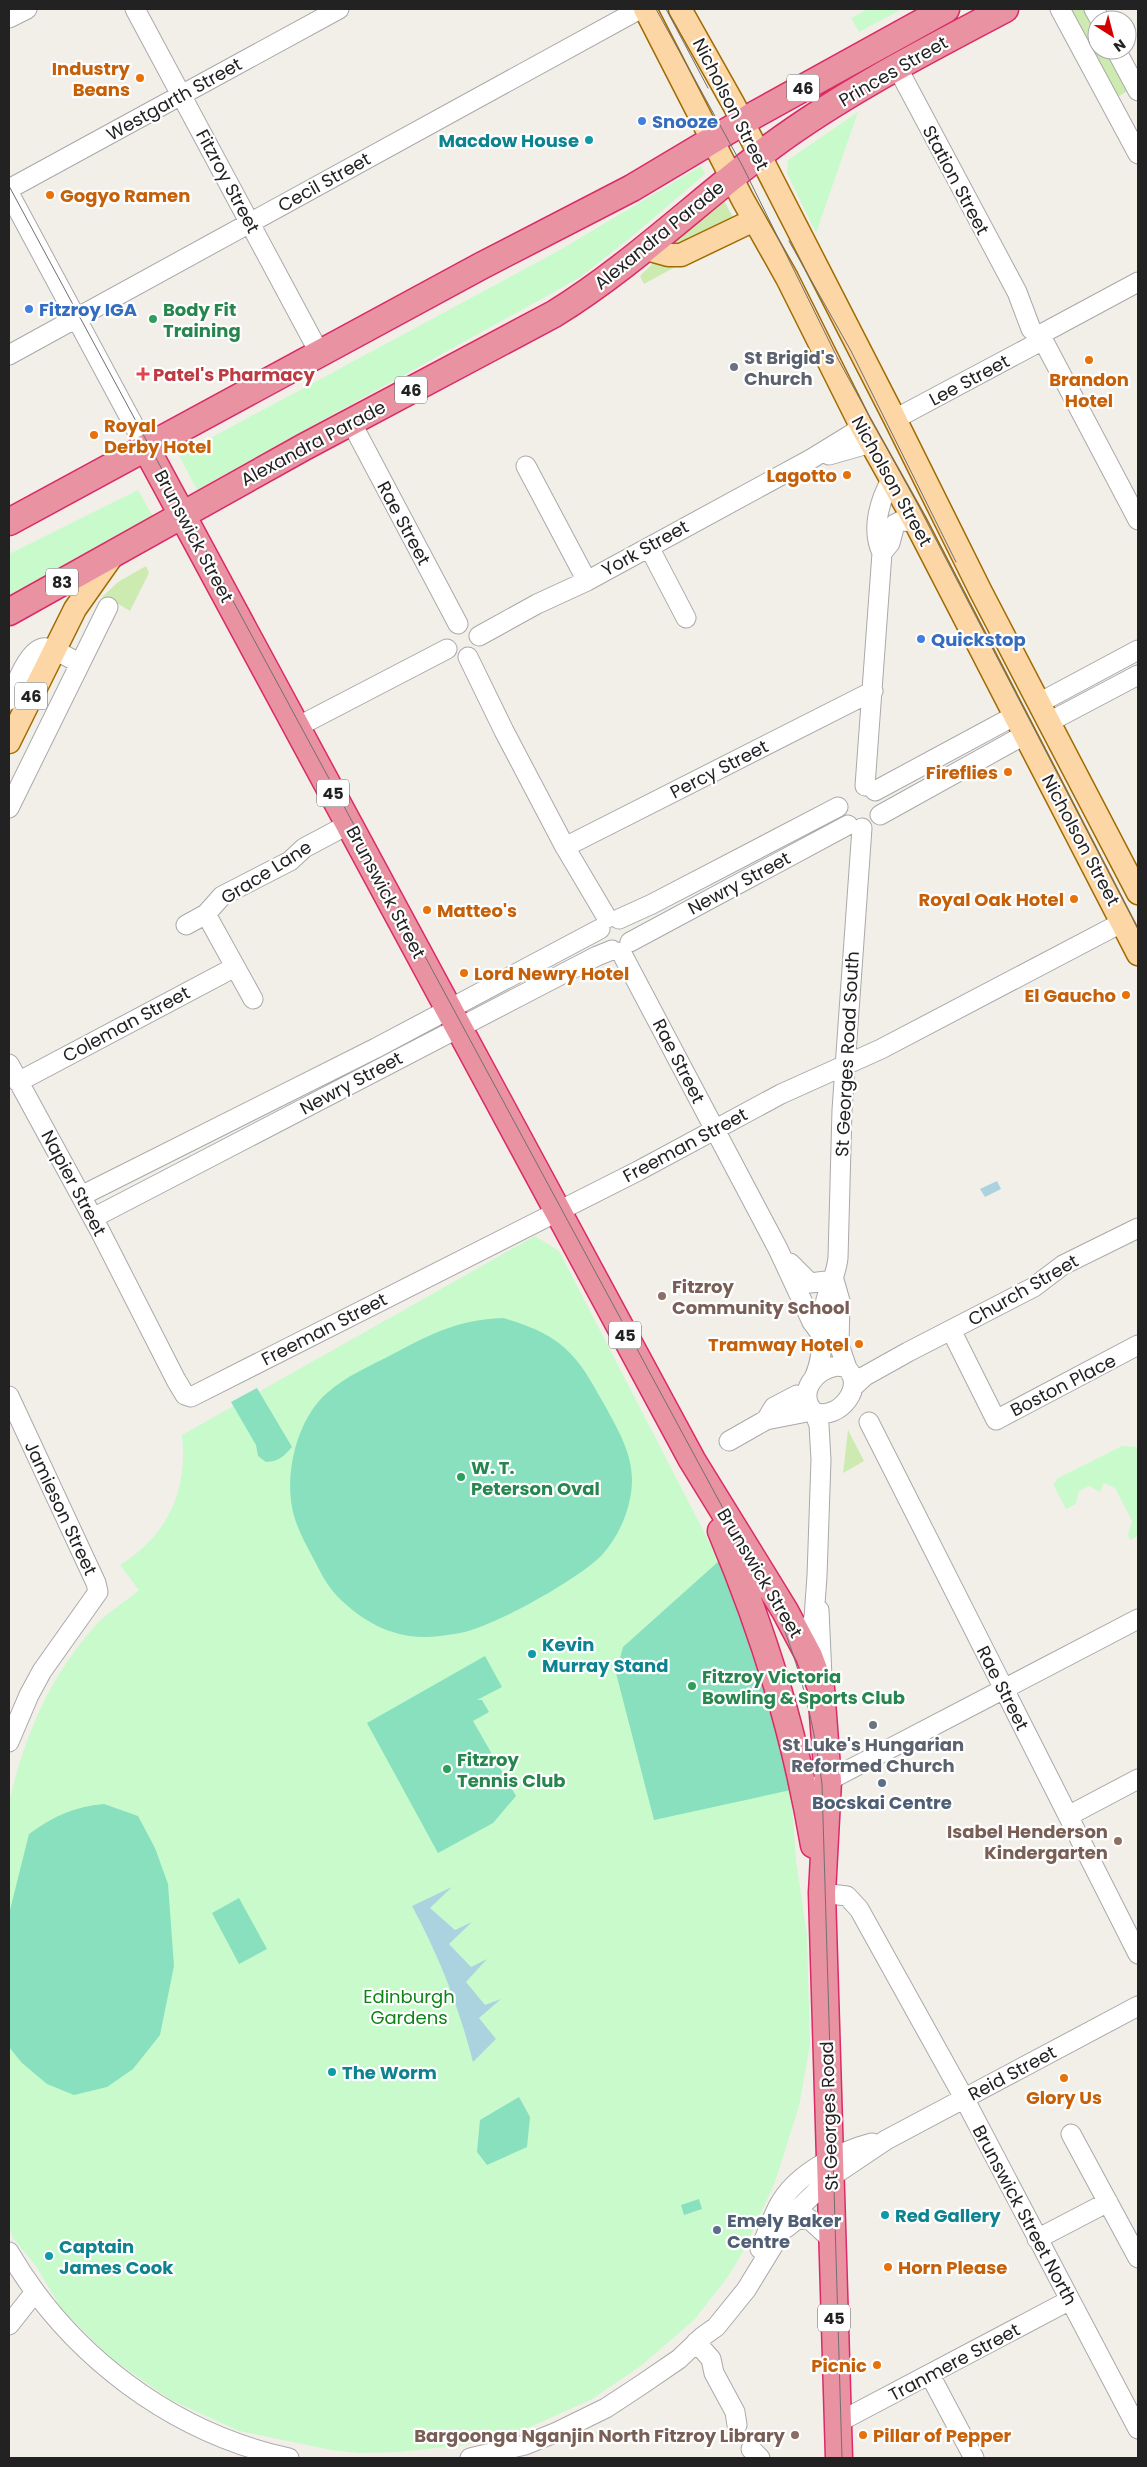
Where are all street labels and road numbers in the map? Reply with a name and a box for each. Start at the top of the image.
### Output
street label: Princes Street [834,30,952,112]
street label: Nicholson Street [687,34,775,174]
street label: Westgarth Street [102,51,246,147]
road number: 46 [787,75,819,102]
street label: Station Street [917,121,995,239]
street label: Fitzroy Street [190,125,266,237]
street label: Cecil Street [273,146,375,218]
street label: Alexandra Parade [589,175,729,295]
street label: Lee Street [924,348,1014,412]
road number: 46 [395,376,427,404]
street label: Alexandra Parade [236,394,390,492]
street label: Nicholson Street [846,411,938,551]
street label: Brunswick Street [148,465,240,607]
street label: Rae Street [371,477,437,569]
street label: York Street [597,514,693,582]
road number: 83 [46,568,78,596]
road number: 46 [15,682,47,709]
street label: Percy Street [666,734,772,804]
street label: Nicholson Street [1036,770,1126,910]
road number: 45 [317,780,349,806]
street label: Brunswick Street [340,821,432,963]
street label: Grace Lane [216,834,316,910]
street label: Newry Street [683,845,795,921]
street label: St Georges Road South [829,950,865,1158]
street label: Coleman Street [58,980,194,1068]
street label: Rae Street [647,1014,711,1108]
street label: Newry Street [295,1045,407,1121]
street label: Freeman Street [618,1102,752,1188]
street label: Napier Street [36,1126,112,1240]
street label: Church Street [963,1248,1083,1332]
street label: Freeman Street [257,1287,391,1371]
road number: 45 [609,1322,641,1348]
street label: Boston Place [1006,1348,1120,1422]
street label: Jamieson Street [19,1437,103,1579]
street label: Brunswick Street [711,1504,809,1642]
street label: Rae Street [971,1641,1035,1735]
street label: Reid Street [964,2039,1060,2107]
street label: St Georges Road [814,2041,844,2191]
street label: Brunswick Street North [967,2120,1083,2310]
road number: 45 [818,2304,850,2332]
street label: Tranmere Street [884,2317,1024,2407]

